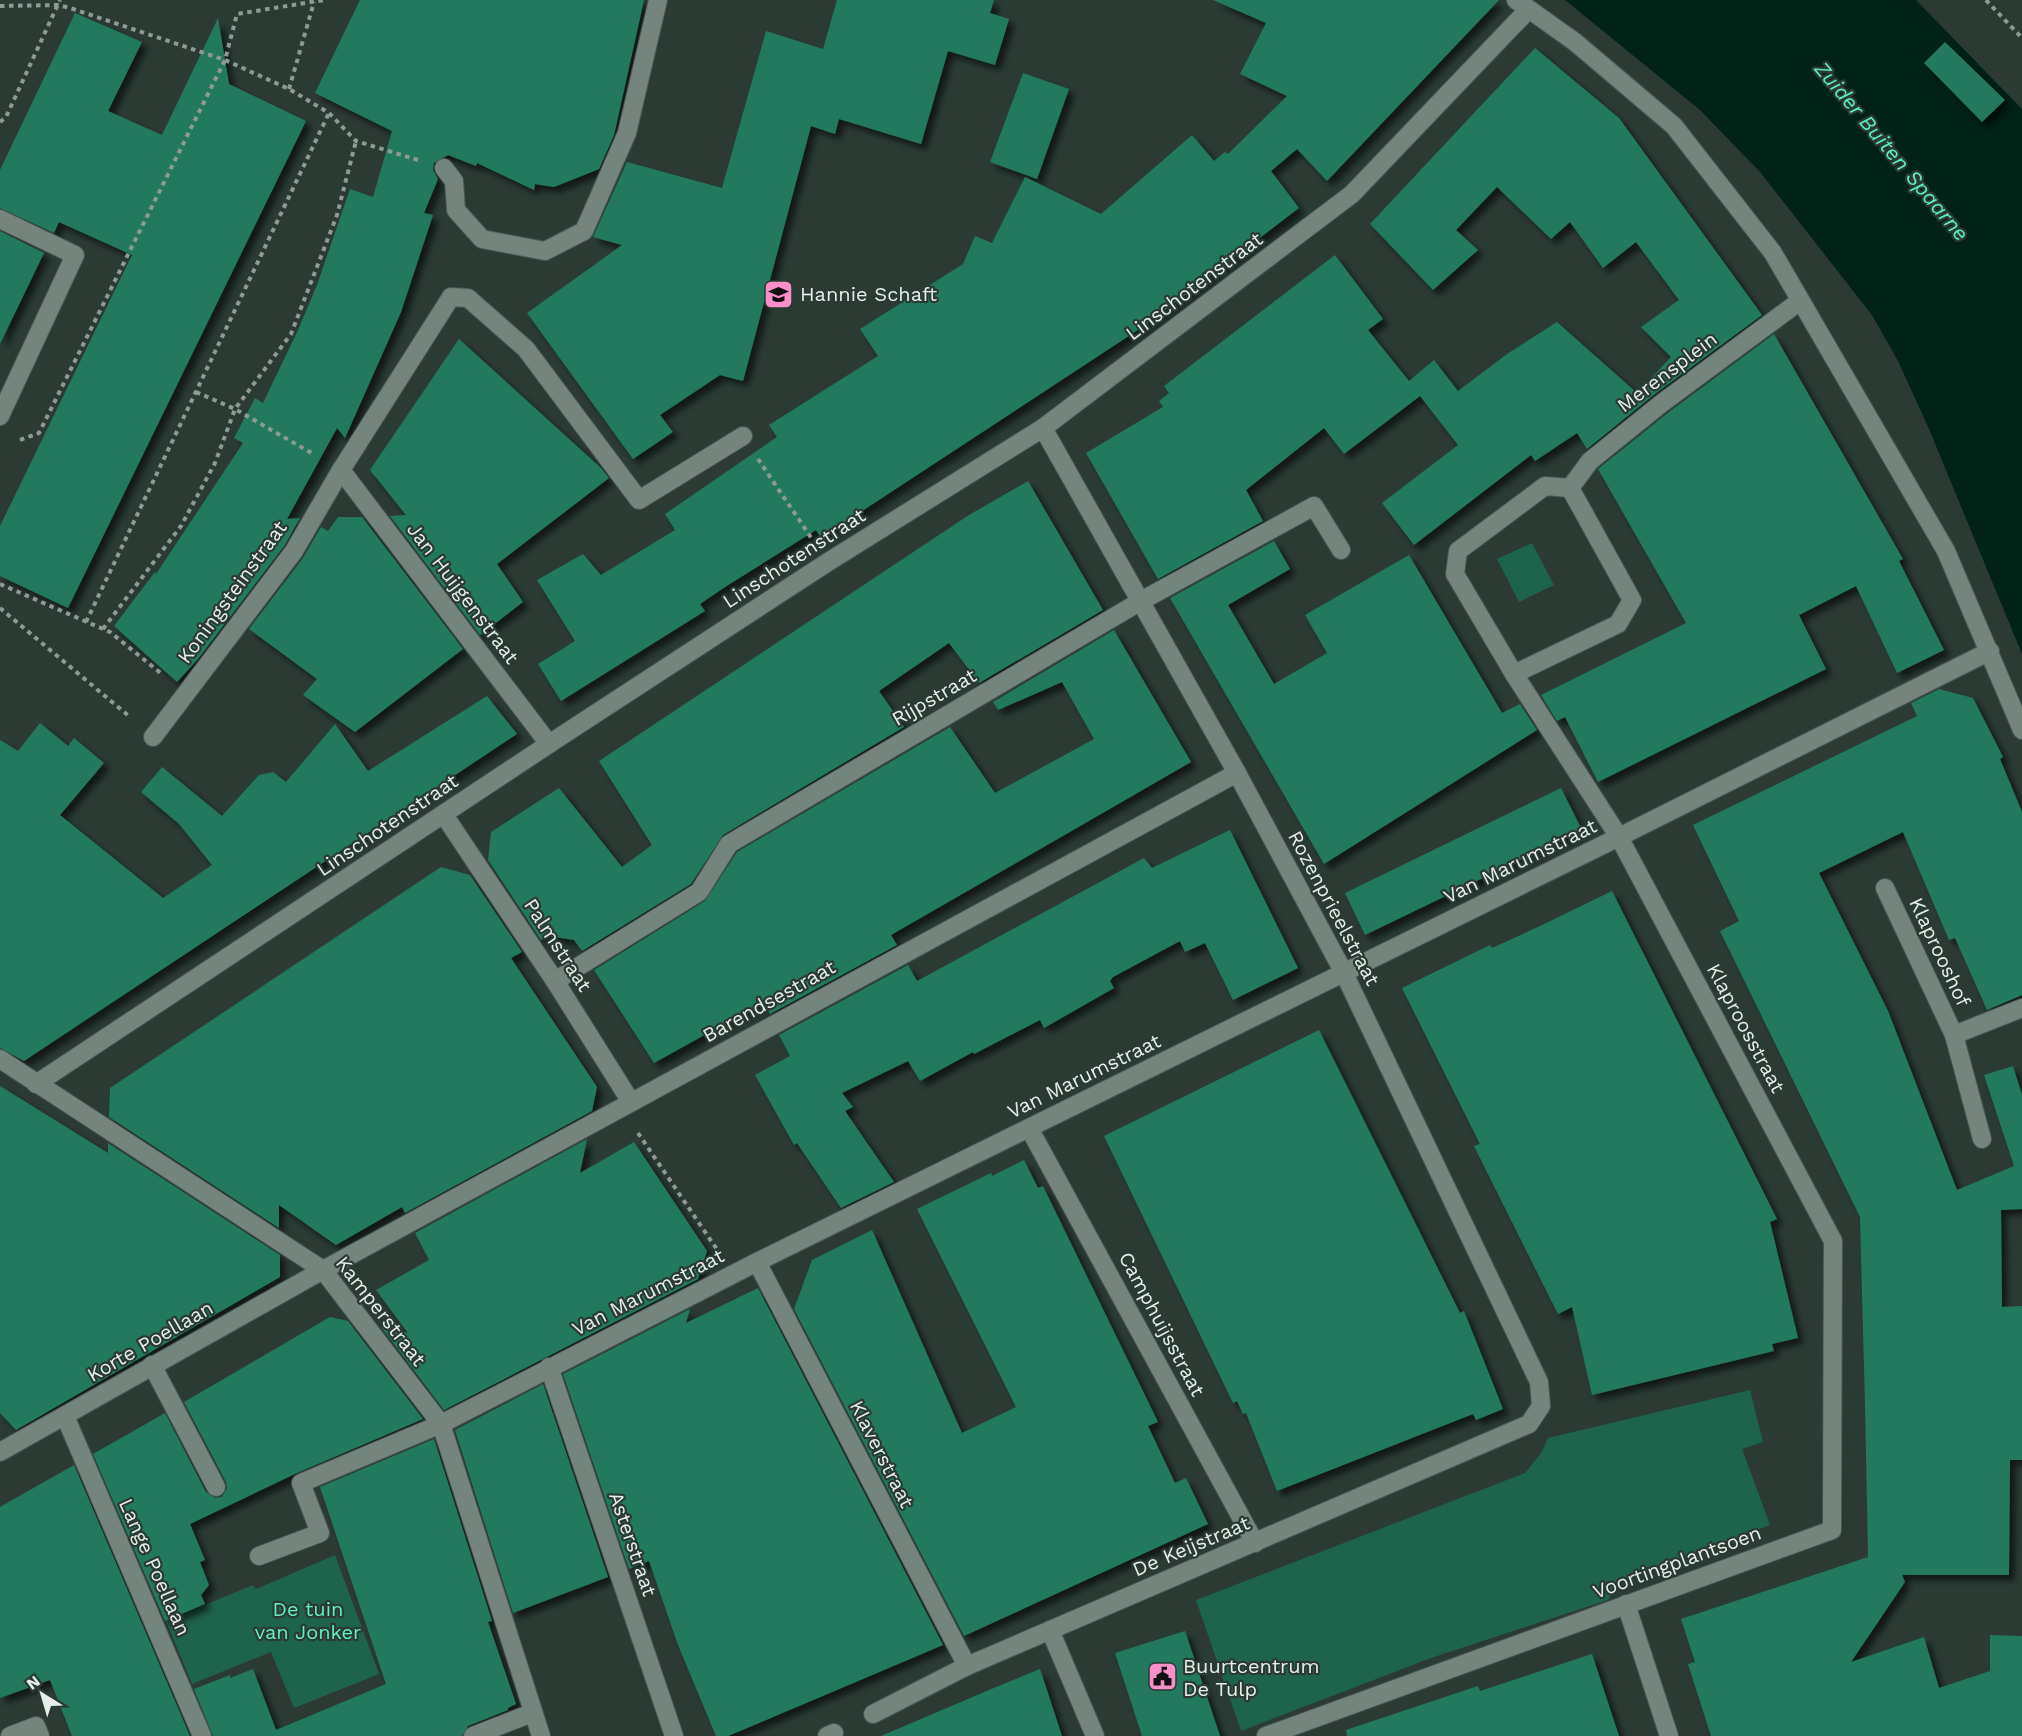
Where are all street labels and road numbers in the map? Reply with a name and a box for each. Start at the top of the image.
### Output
street label: Linschotenstraat [1121,226,1268,345]
street label: Merensplein [1612,327,1722,417]
street label: Linschotenstraat [718,503,870,613]
street label: Koningsteinstraat [172,515,292,668]
street label: Jan Huijgenstraat [402,518,524,669]
street label: Rijpstraat [887,663,981,731]
street label: Linschotenstraat [312,768,463,881]
street label: Van Marumstraat [1439,813,1601,909]
street label: Rozenprieelstraat [1283,826,1385,990]
street label: Palmstraat [519,894,597,997]
street label: Klaprooshof [1904,894,1976,1010]
street label: Barendsestraat [698,954,840,1047]
street label: Klaproosstraat [1702,959,1790,1097]
street label: Van Marumstraat [1003,1028,1165,1124]
street label: Van Marumstraat [568,1243,729,1341]
street label: Camphuijsstraat [1114,1248,1210,1401]
street label: Kamperstraat [331,1251,432,1371]
street label: Korte Poellaan [83,1295,217,1387]
street label: Klaverstraat [845,1396,920,1512]
street label: Asterstraat [604,1489,662,1600]
street label: Lange Poellaan [114,1495,196,1639]
street label: De Keijstraat [1129,1510,1254,1581]
street label: Voortingplantsoen [1590,1520,1764,1604]

